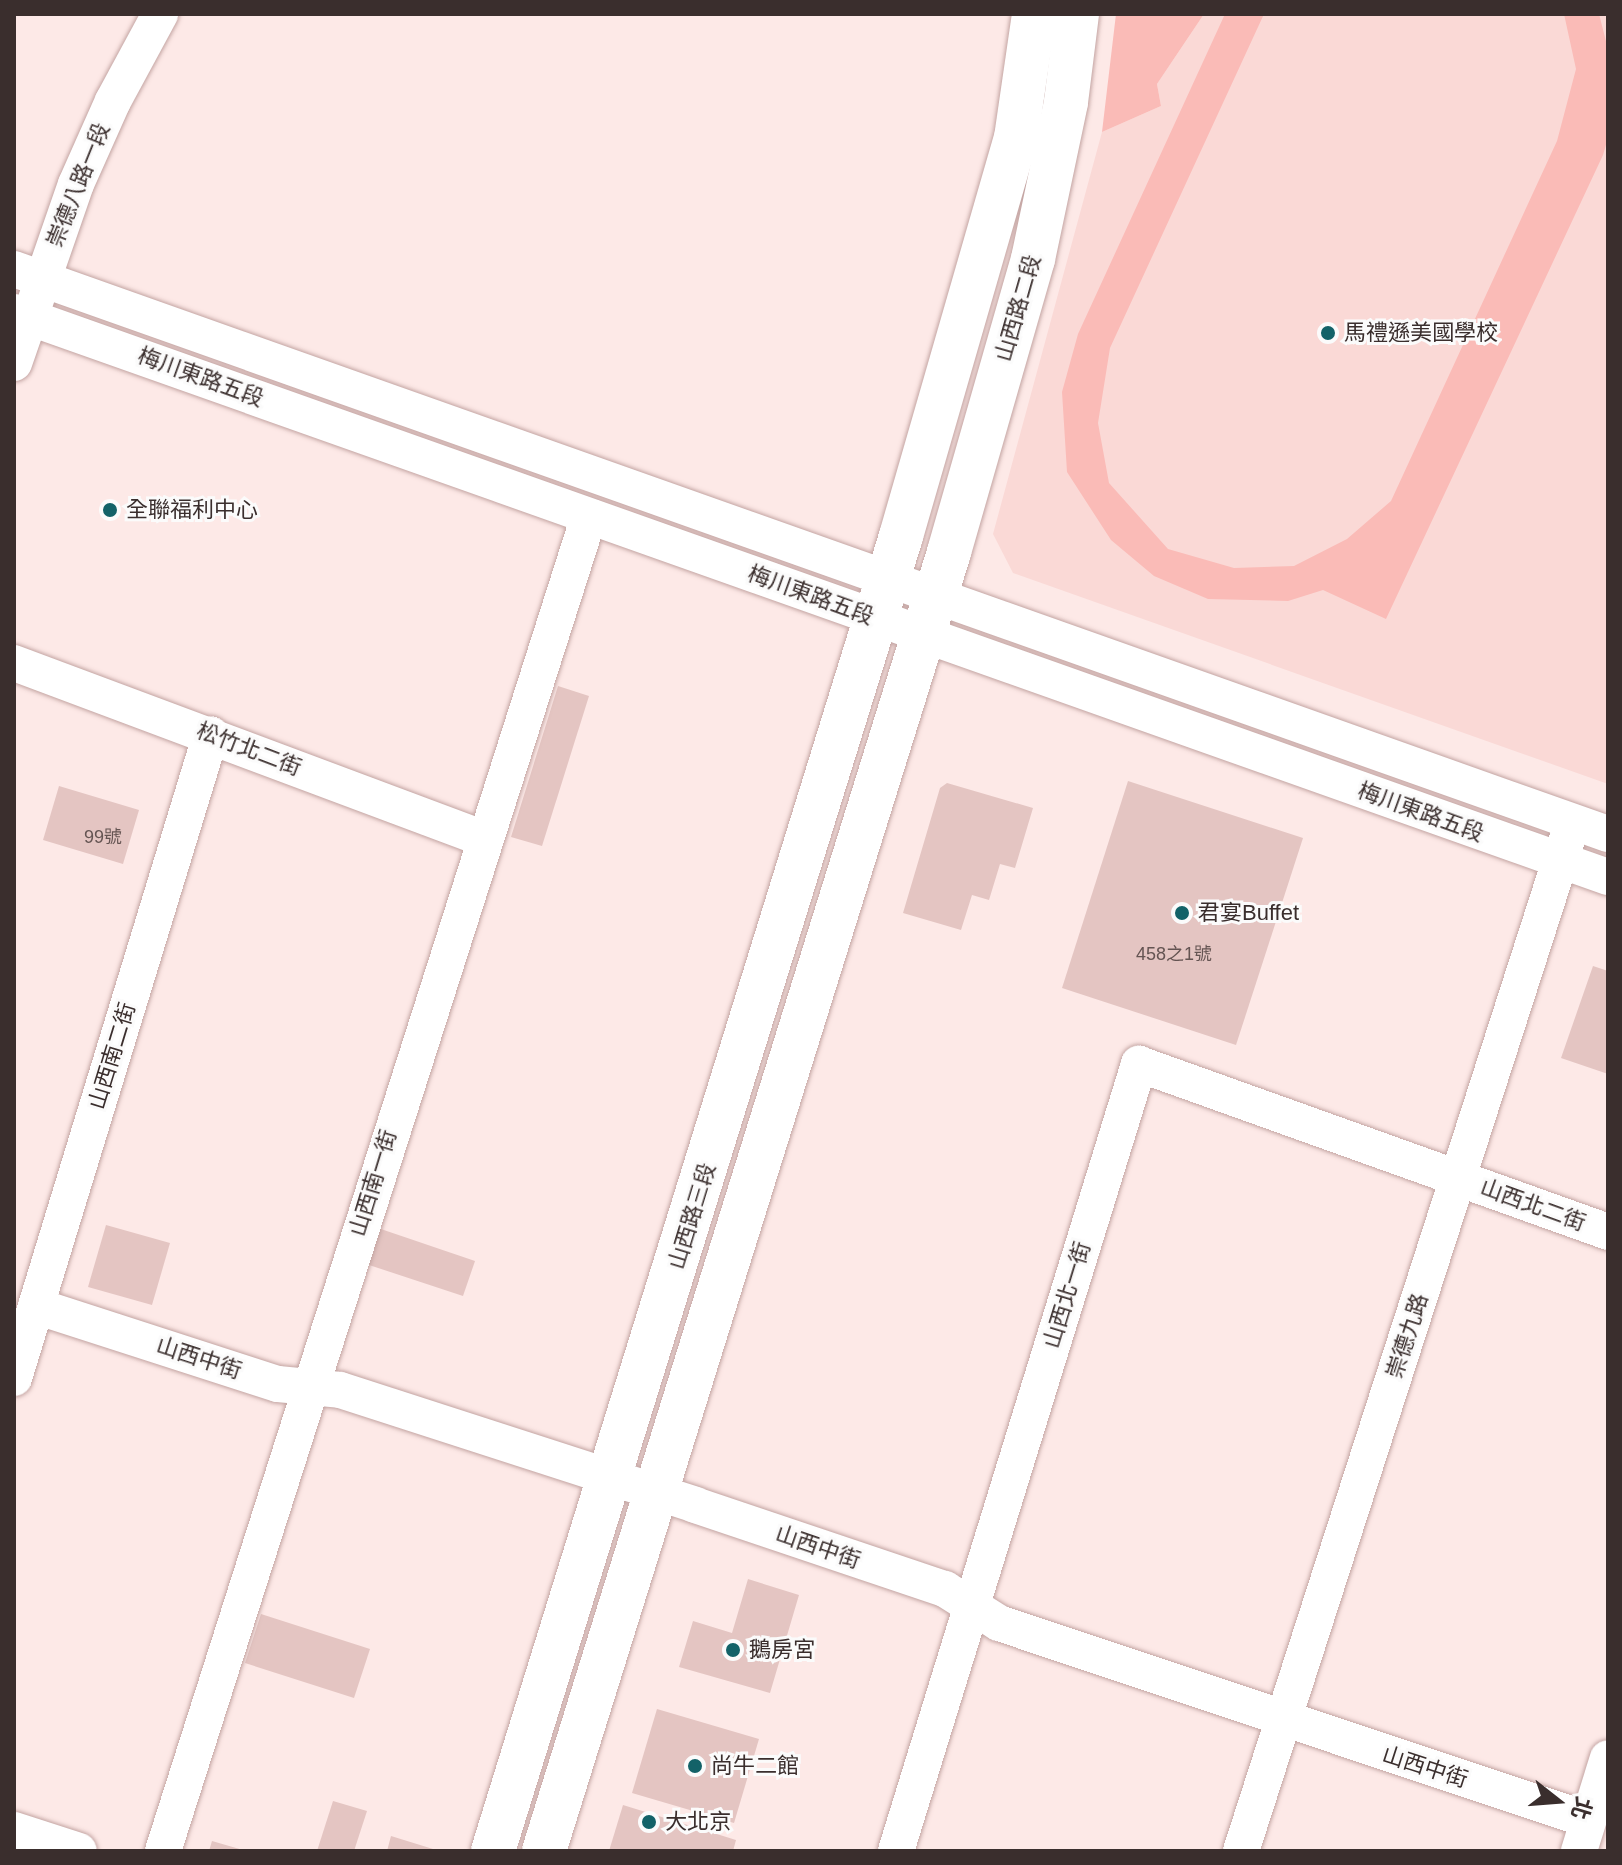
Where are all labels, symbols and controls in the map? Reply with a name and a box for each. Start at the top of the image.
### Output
street label: 崇德八路一段 [41,119,115,251]
street label: 山西路二段 [990,251,1046,365]
place label: 馬禮遜美國學校 [1344,320,1498,346]
marker: 馬禮遜美國學校 [1319,324,1337,342]
street label: 梅川東路五段 [134,342,268,412]
place label: 全聯福利中心 [126,497,258,523]
marker: 全聯福利中心 [101,501,119,519]
street label: 梅川東路五段 [744,560,878,630]
street label: 松竹北二街 [193,717,305,781]
street label: 梅川東路五段 [1354,777,1488,847]
house number: 99號 [84,826,122,848]
place label: 君宴Buffet [1198,900,1299,926]
marker: 君宴Buffet [1173,904,1191,922]
house number: 458之1號 [1136,943,1212,965]
street label: 山西南二街 [83,1000,141,1112]
street label: 山西南一街 [344,1127,402,1239]
street label: 山西路三段 [663,1160,721,1272]
street label: 山西北二街 [1477,1174,1589,1236]
street label: 山西北一街 [1038,1239,1096,1351]
street label: 崇德九路 [1381,1290,1433,1382]
street label: 山西中街 [153,1332,245,1384]
street label: 山西中街 [772,1520,864,1574]
place label: 鵝房宮 [749,1637,815,1663]
marker: 鵝房宮 [724,1641,742,1659]
street label: 山西中街 [1379,1741,1471,1793]
place label: 尚牛二館 [711,1753,799,1779]
marker: 尚牛二館 [686,1757,704,1775]
north arrow [1518,1761,1598,1841]
text: 北 [1566,1794,1597,1822]
place label: 大北京 [665,1809,731,1835]
marker: 大北京 [640,1813,658,1831]

